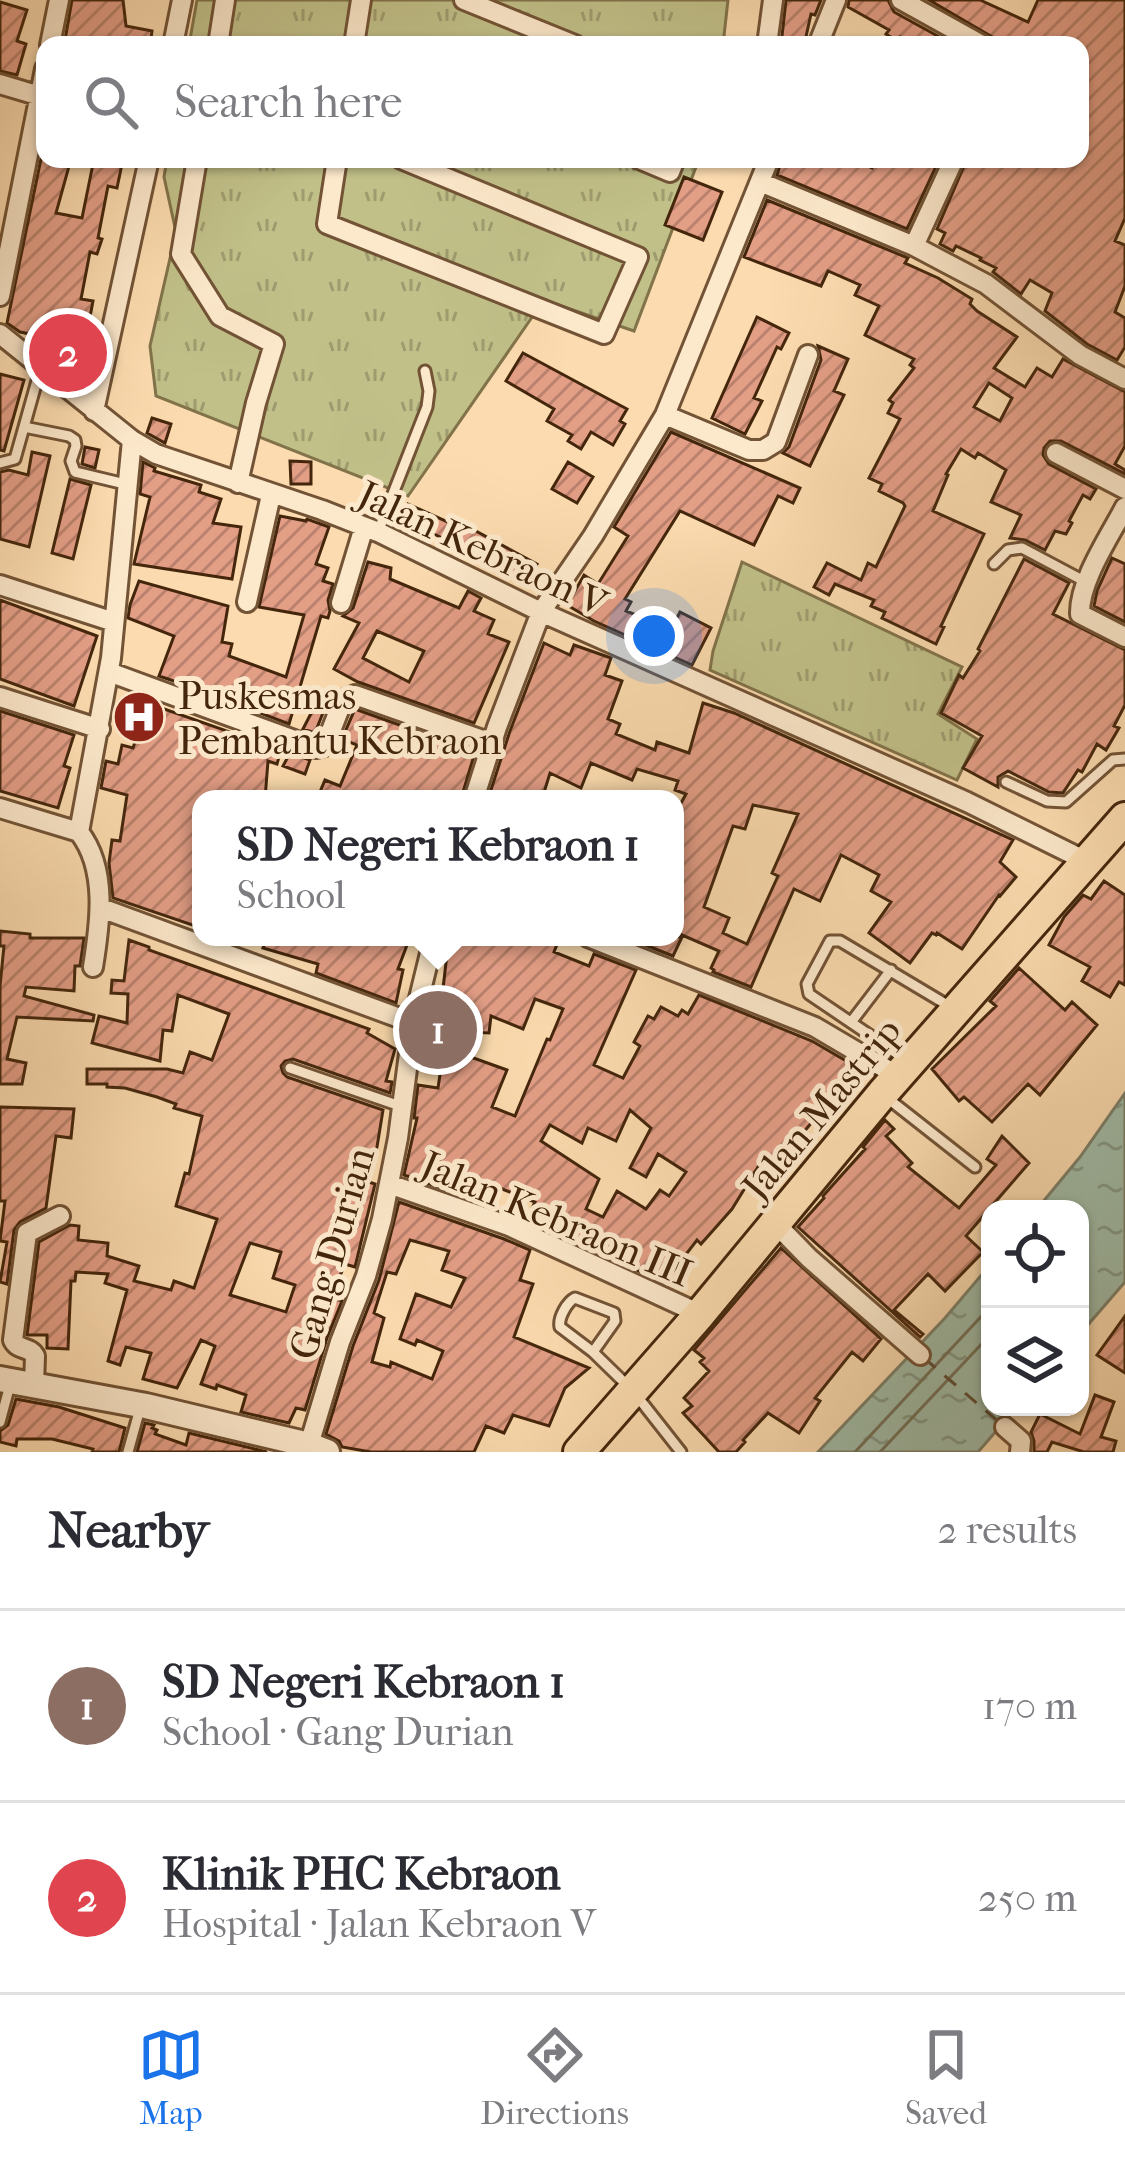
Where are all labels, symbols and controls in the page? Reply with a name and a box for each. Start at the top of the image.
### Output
search box [36,36,1089,168]
icon: search [78,69,144,135]
text: Search here [174,76,402,129]
pin: 2 [29,308,107,398]
street label: Jalan Kebraon V [348,470,616,627]
your location [624,606,684,666]
place label: Puskesmas Pembantu Kebraon [178,673,502,764]
hospital icon: Puskesmas Pembantu Kebraon [111,689,167,745]
popup [192,790,684,946]
text: SD Negeri Kebraon 1 [237,819,639,872]
text: School [237,872,345,918]
pin: 1 [399,985,477,1075]
street label: Jalan Mastrip [731,1008,911,1211]
street label: Jalan Kebraon III [412,1140,699,1297]
street label: Gang Durian [280,1142,384,1364]
map controls [981,1200,1089,1416]
button: locate [981,1200,1089,1308]
button: layers [981,1308,1089,1416]
text: Nearby [48,1500,209,1560]
text: 2 results [938,1507,1077,1553]
text: SD Negeri Kebraon 1 [162,1656,565,1709]
text: 1 [80,1683,94,1729]
text: 170 m [982,1683,1077,1729]
text: School · Gang Durian [162,1709,514,1755]
text: Klinik PHC Kebraon [162,1848,561,1901]
text: 2 [77,1875,97,1921]
text: 250 m [978,1875,1077,1921]
text: Hospital · Jalan Kebraon V [162,1901,596,1947]
tab: Map [138,2022,204,2133]
tab: Directions [480,2022,629,2133]
tab: Saved [905,2022,987,2133]

